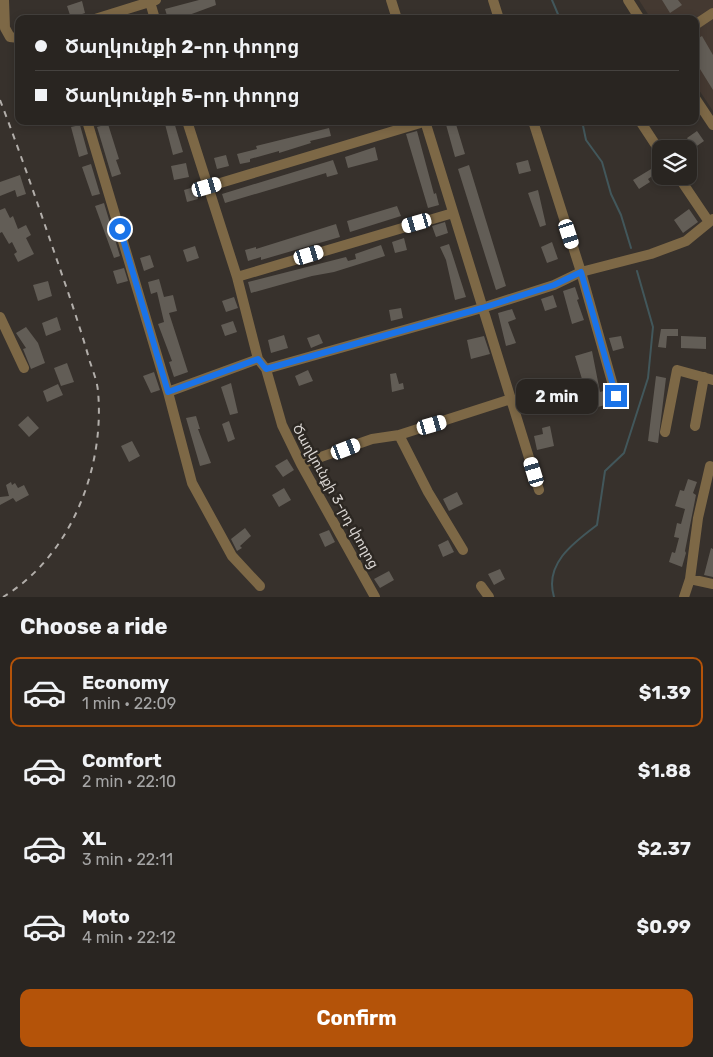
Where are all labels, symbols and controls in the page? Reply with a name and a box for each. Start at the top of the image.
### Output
text: Ծաղկունքի 2-րդ փողոց [65,35,299,58]
text: Ծաղկունքի 5-րդ փողոց [65,84,299,107]
map controls [652,140,697,185]
button: layers [652,140,697,185]
car [190,176,223,198]
car [400,212,433,234]
car [557,217,580,251]
route start [109,218,131,240]
car [292,243,325,267]
callout: 2 min [516,378,598,414]
route end [605,385,627,407]
text: 2 min [535,387,579,406]
car [415,414,448,436]
street label: Ծաղկունքի 3-րդ փողոց [289,421,382,572]
car [329,437,362,461]
car [522,455,545,489]
text: Choose a ride [20,613,167,640]
icon: car [22,670,67,715]
text: Economy [82,671,169,694]
text: $1.39 [639,681,691,704]
text: 1 min · 22:09 [82,694,176,713]
icon: car [22,748,67,793]
text: Comfort [82,749,162,772]
text: $1.88 [638,759,691,782]
text: 2 min · 22:10 [82,772,176,791]
icon: car [22,826,67,871]
text: XL [82,827,106,850]
text: $2.37 [637,837,691,860]
text: 3 min · 22:11 [82,850,173,869]
icon: car [22,904,67,949]
text: Moto [82,905,130,928]
text: $0.99 [637,915,691,938]
text: 4 min · 22:12 [82,928,176,947]
button: Confirm [20,989,693,1047]

